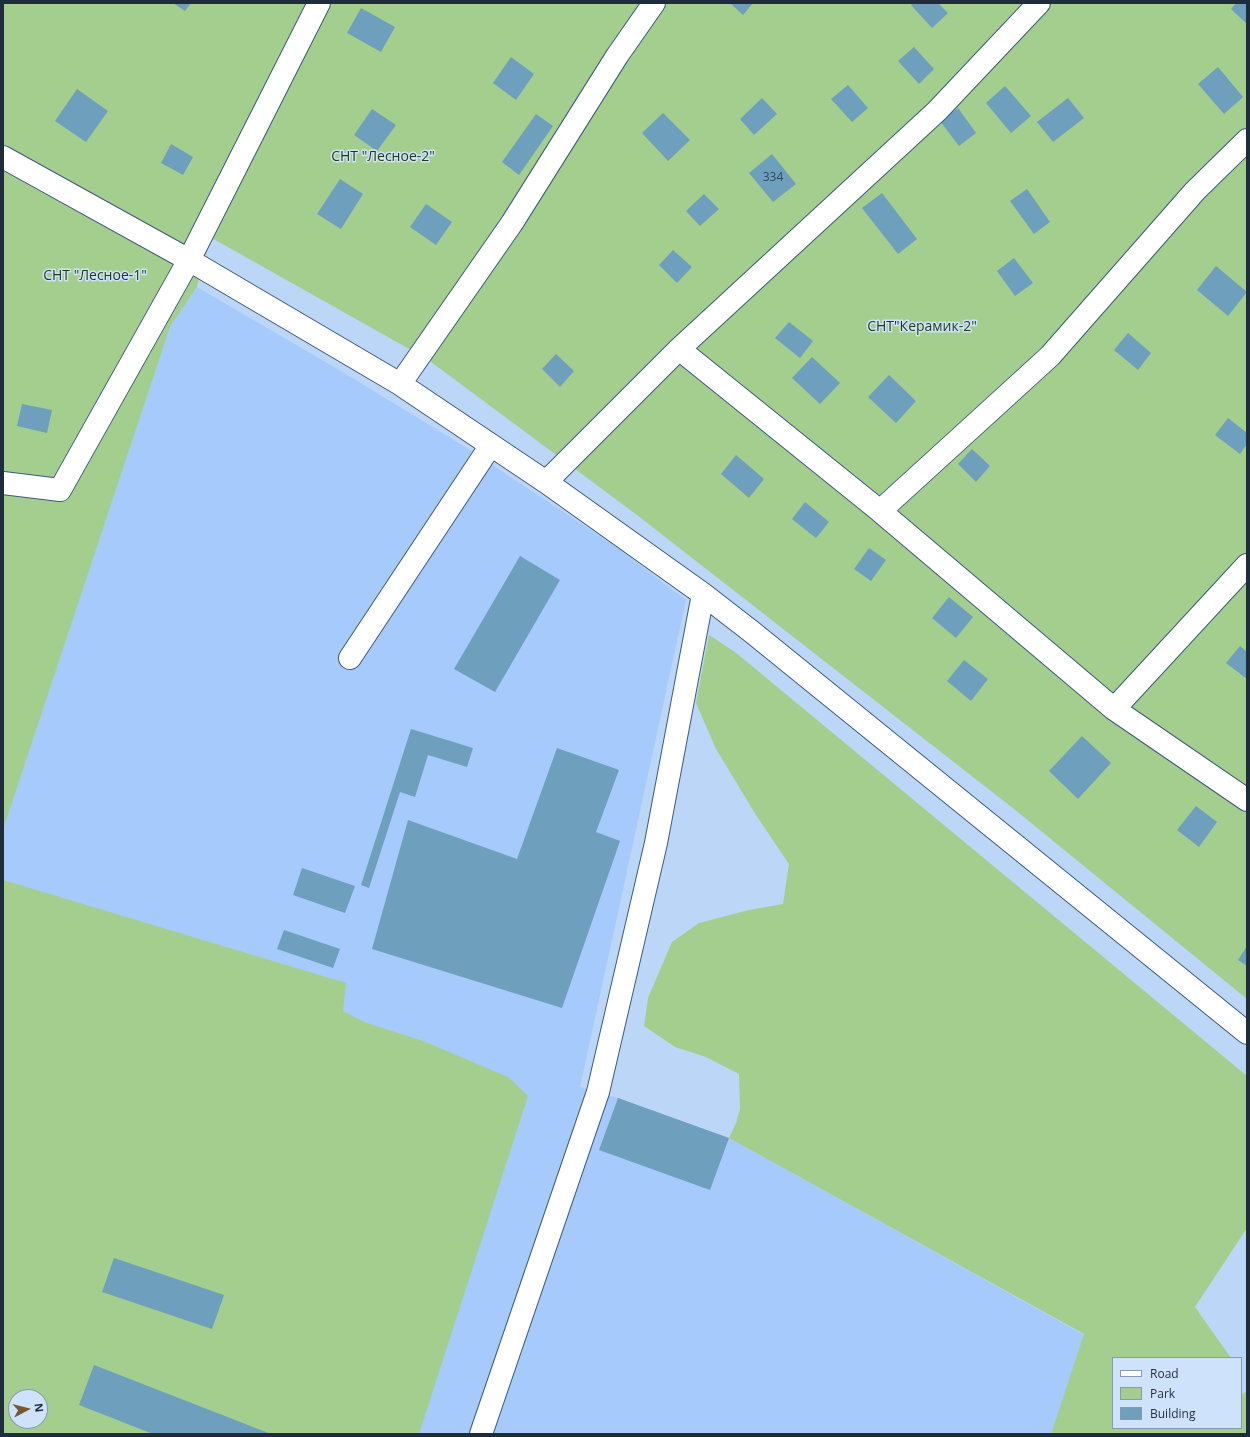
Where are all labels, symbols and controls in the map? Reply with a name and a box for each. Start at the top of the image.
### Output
park label: СНТ "Лесное-2" [331,149,435,165]
house number: 334 [763,171,783,185]
park label: СНТ "Лесное-1" [43,268,147,284]
park label: СНТ"Керамик-2" [867,319,977,335]
legend [1112,1357,1242,1429]
text: Road [1150,1365,1179,1382]
text: Park [1150,1385,1175,1402]
north arrow [8,1389,48,1429]
text: N [31,1402,47,1413]
text: Building [1150,1405,1195,1422]

